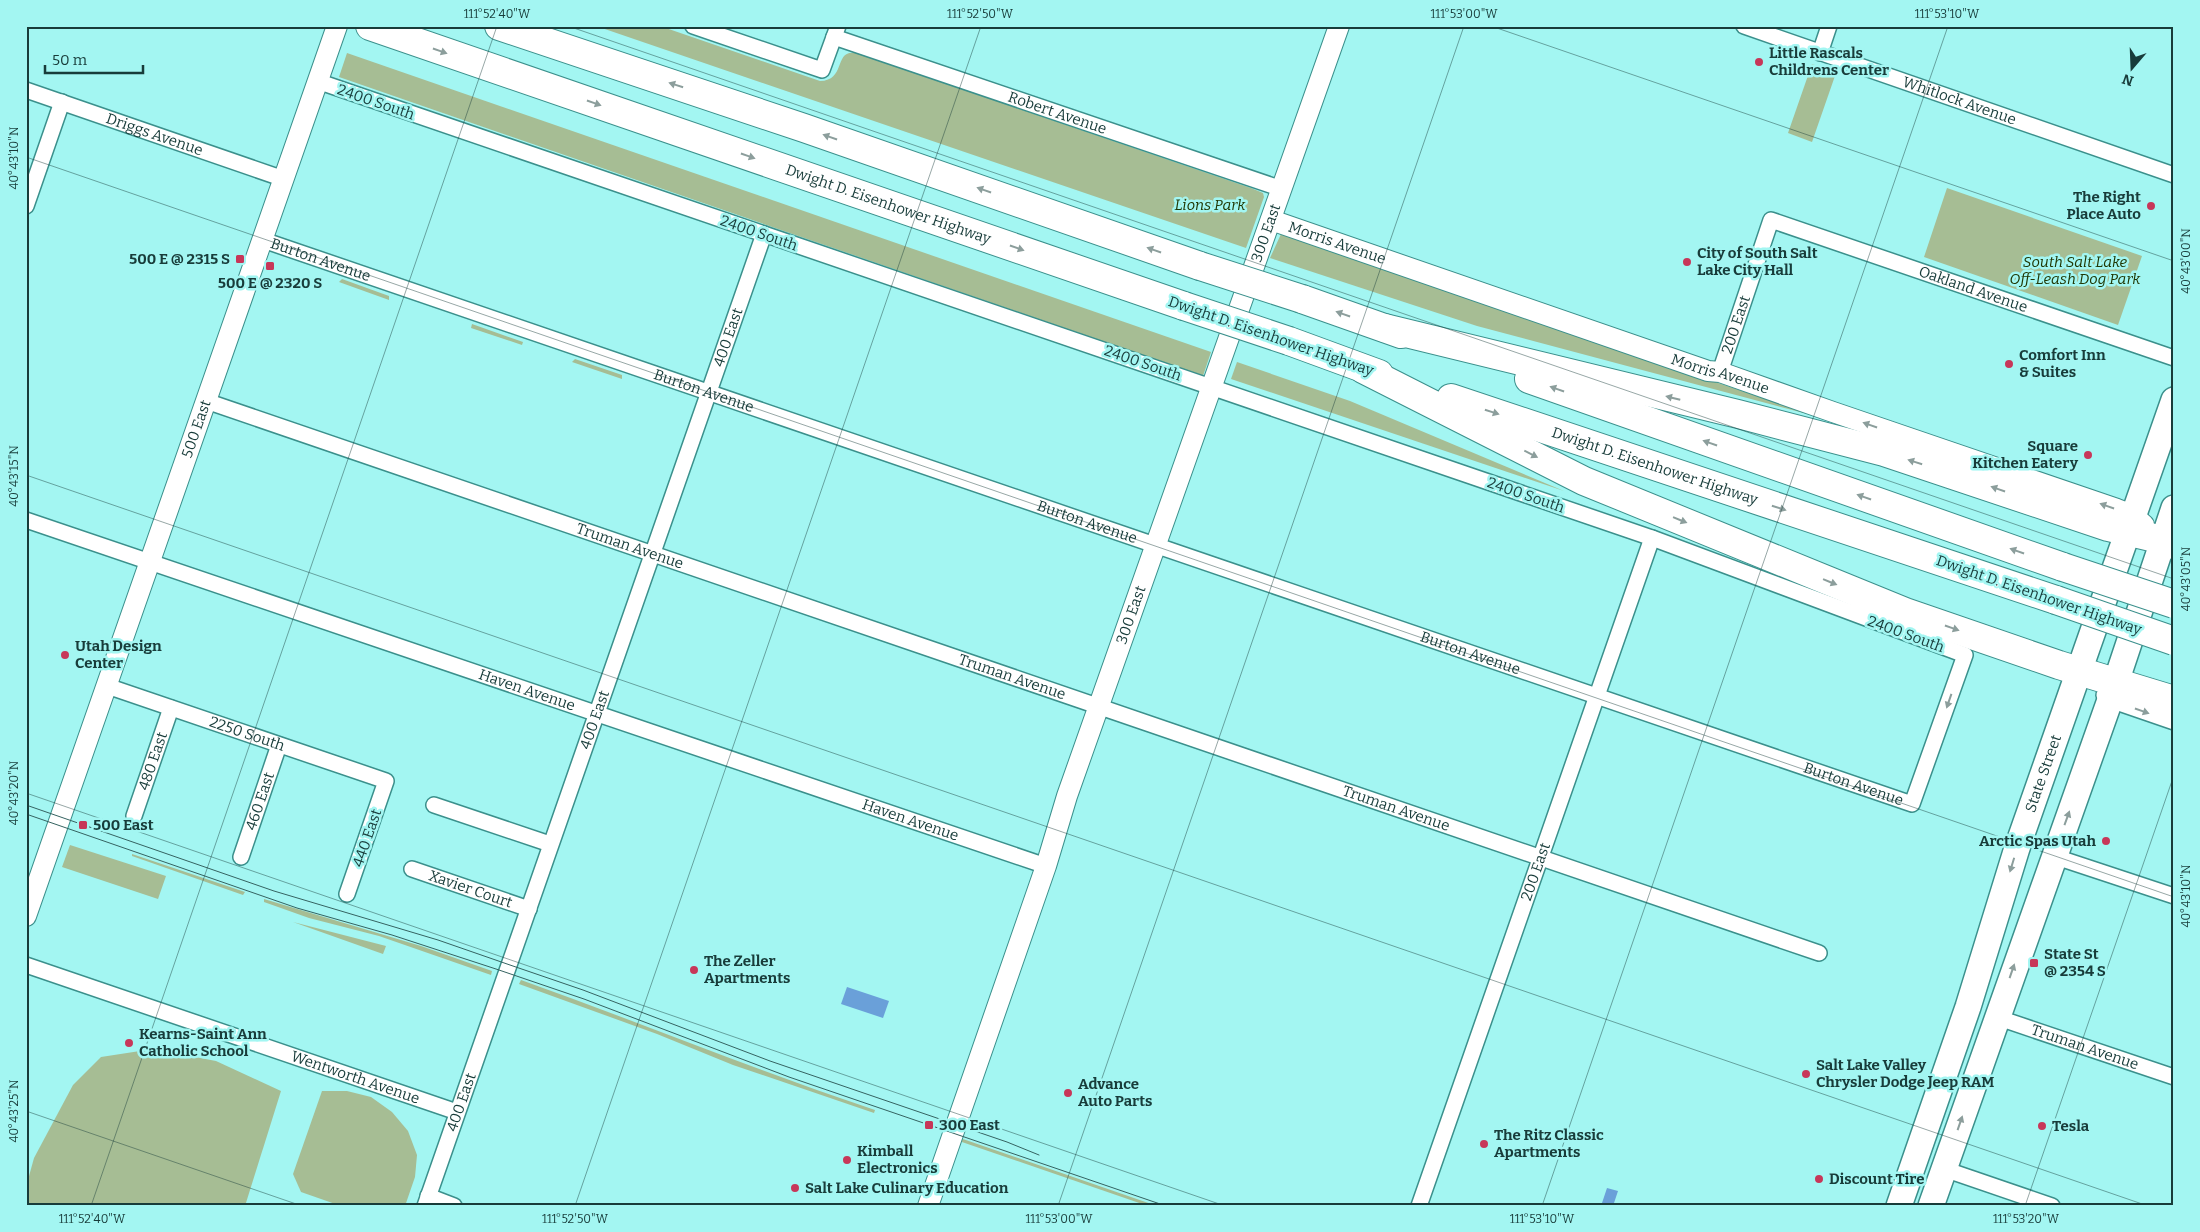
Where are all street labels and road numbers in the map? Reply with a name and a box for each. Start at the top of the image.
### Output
street label: Whitlock Avenue [1900,73,2019,129]
street label: 2400 South [335,80,418,124]
street label: Robert Avenue [1006,88,1109,138]
street label: Driggs Avenue [104,109,205,159]
street label: Dwight D. Eisenhower Highway [783,161,993,248]
street label: 300 East [1247,201,1285,265]
street label: 2400 South [718,211,801,255]
street label: Morris Avenue [1286,218,1388,268]
street label: Burton Avenue [268,234,373,285]
street label: Oakland Avenue [1916,262,2030,316]
street label: Dwight D. Eisenhower Highway [1166,292,1376,380]
street label: 200 East [1718,293,1754,356]
street label: 400 East [709,305,747,369]
street label: 2400 South [1102,341,1185,385]
street label: Morris Avenue [1669,350,1772,398]
street label: Burton Avenue [652,365,756,416]
street label: 500 East [178,397,215,460]
street label: Dwight D. Eisenhower Highway [1550,423,1760,509]
street label: 2400 South [1485,473,1568,517]
street label: Burton Avenue [1035,496,1140,547]
street label: Truman Avenue [574,519,686,573]
street label: Dwight D. Eisenhower Highway [1934,551,2144,639]
street label: 300 East [1112,583,1150,647]
street label: 2400 South [1865,612,1948,656]
street label: Burton Avenue [1418,628,1523,678]
street label: Truman Avenue [956,650,1068,704]
street label: Haven Avenue [476,665,578,715]
street label: 400 East [576,687,613,751]
street label: 2250 South [207,713,288,755]
street label: 480 East [135,729,171,793]
street label: State Street [2021,732,2065,815]
street label: Burton Avenue [1801,759,1906,809]
street label: 460 East [242,769,278,832]
street label: Truman Avenue [1340,782,1452,835]
street label: Haven Avenue [860,795,961,845]
street label: 440 East [349,806,385,869]
street label: 200 East [1517,840,1554,903]
street label: Xavier Court [427,866,515,912]
street label: Truman Avenue [2029,1021,2141,1073]
street label: Wentworth Avenue [289,1047,422,1108]
street label: 400 East [443,1070,480,1134]

